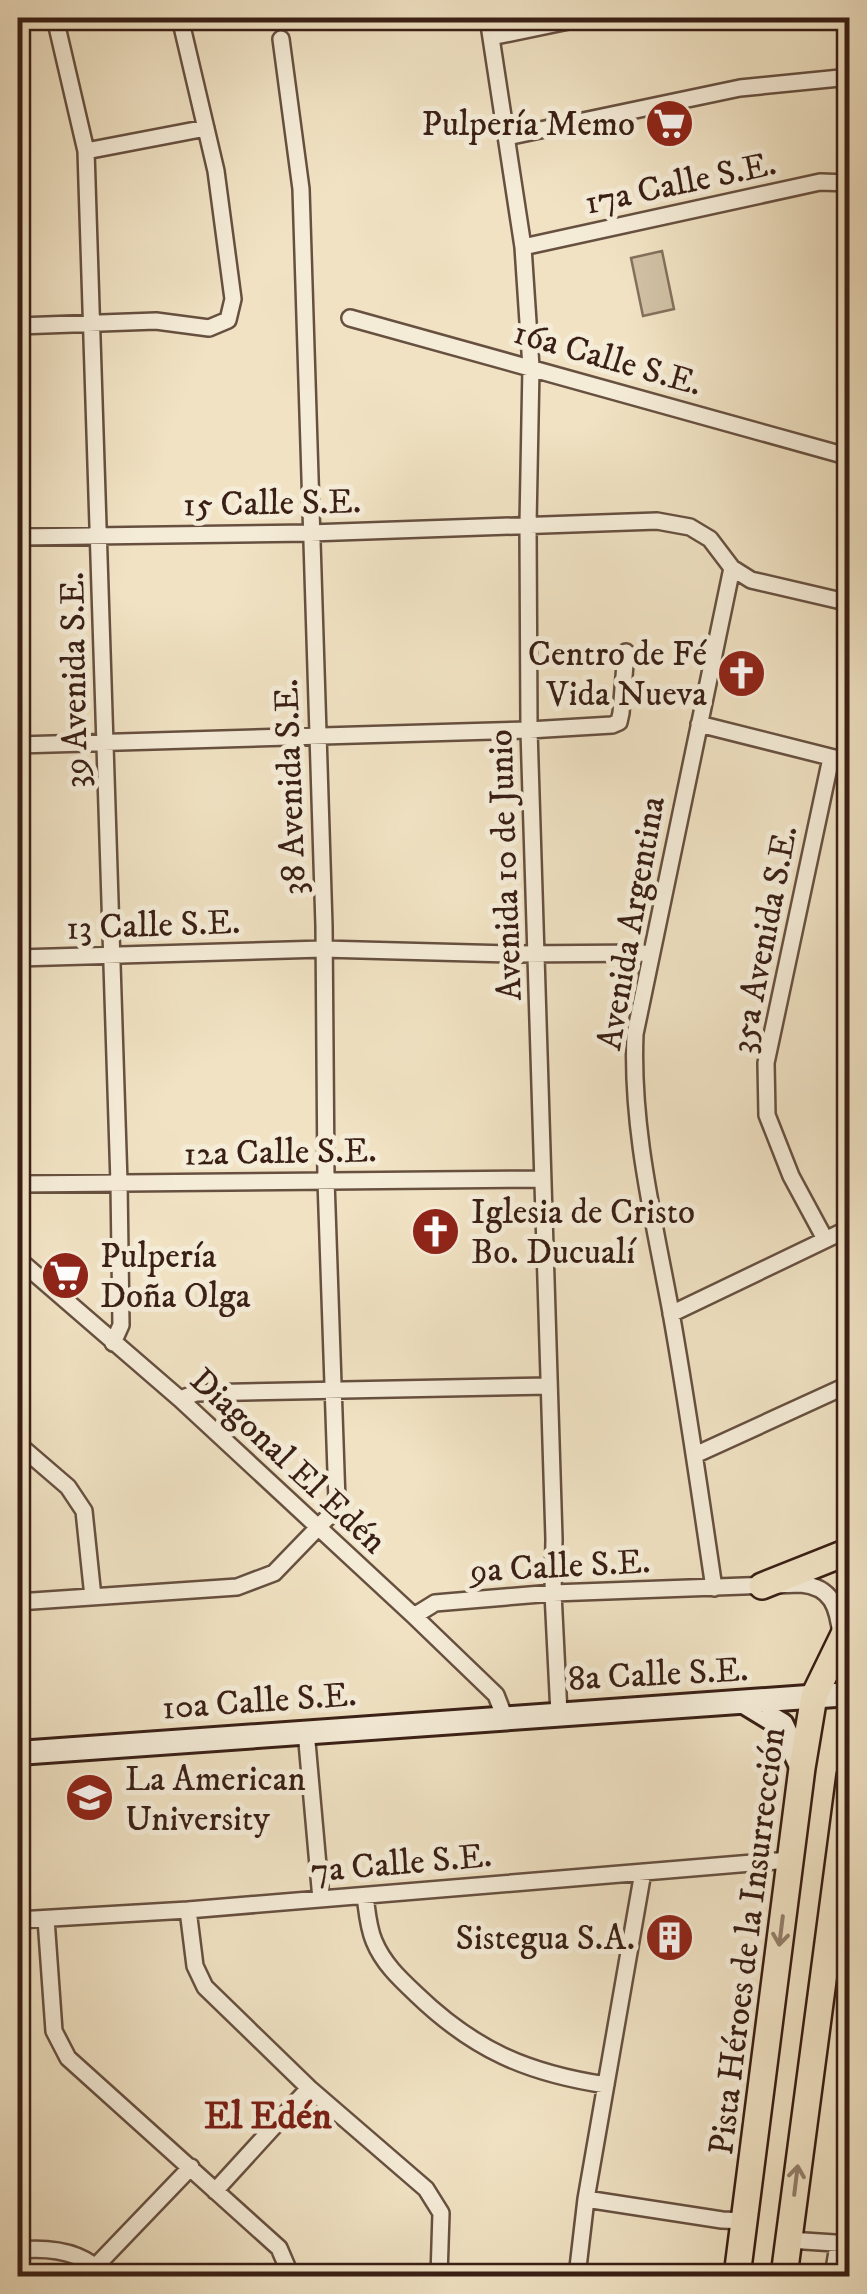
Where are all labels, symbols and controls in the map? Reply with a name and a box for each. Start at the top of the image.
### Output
supermarket icon: Pulpería Memo [644,97,696,149]
place label: Pulpería Memo [422,103,635,147]
street label: 17a Calle S.E. [581,142,780,226]
street label: 16a Calle S.E. [508,311,707,407]
street label: 15 Calle S.E. [183,480,362,528]
street label: 39 Avenida S.E. [51,571,99,788]
place label: Centro de Fé Vida Nueva [528,633,708,717]
church icon: Centro de Fé Vida Nueva [716,647,768,699]
street label: 38 Avenida S.E. [265,678,317,896]
street label: Avenida 10 de Junio [479,728,533,1001]
street label: Avenida Argentina [588,793,676,1054]
street label: 35a Avenida S.E. [721,822,809,1057]
street label: 13 Calle S.E. [65,901,241,951]
street label: 12a Calle S.E. [183,1129,377,1177]
place label: Iglesia de Cristo Bo. Ducualí [471,1191,695,1275]
church icon: Iglesia de Cristo Bo. Ducualí [410,1205,462,1257]
place label: Pulpería Doña Olga [100,1235,251,1319]
supermarket icon: Pulpería Doña Olga [39,1249,91,1301]
street label: Diagonal El Edén [180,1359,395,1564]
street label: 9a Calle S.E. [467,1540,651,1594]
street label: 8a Calle S.E. [567,1648,749,1702]
street label: 10a Calle S.E. [160,1673,358,1731]
street label: Pista Héroes de la Insurrección [700,1725,796,2158]
place label: La American University [125,1758,306,1842]
school or university icon: La American University [64,1772,116,1824]
street label: 7a Calle S.E. [309,1834,494,1894]
building icon: Sistegua S.A. [644,1911,696,1963]
one-way arrow [771,1915,789,1947]
place label: Sistegua S.A. [455,1917,635,1961]
district label: El Edén [204,2093,332,2141]
one-way arrow [788,2164,806,2196]

